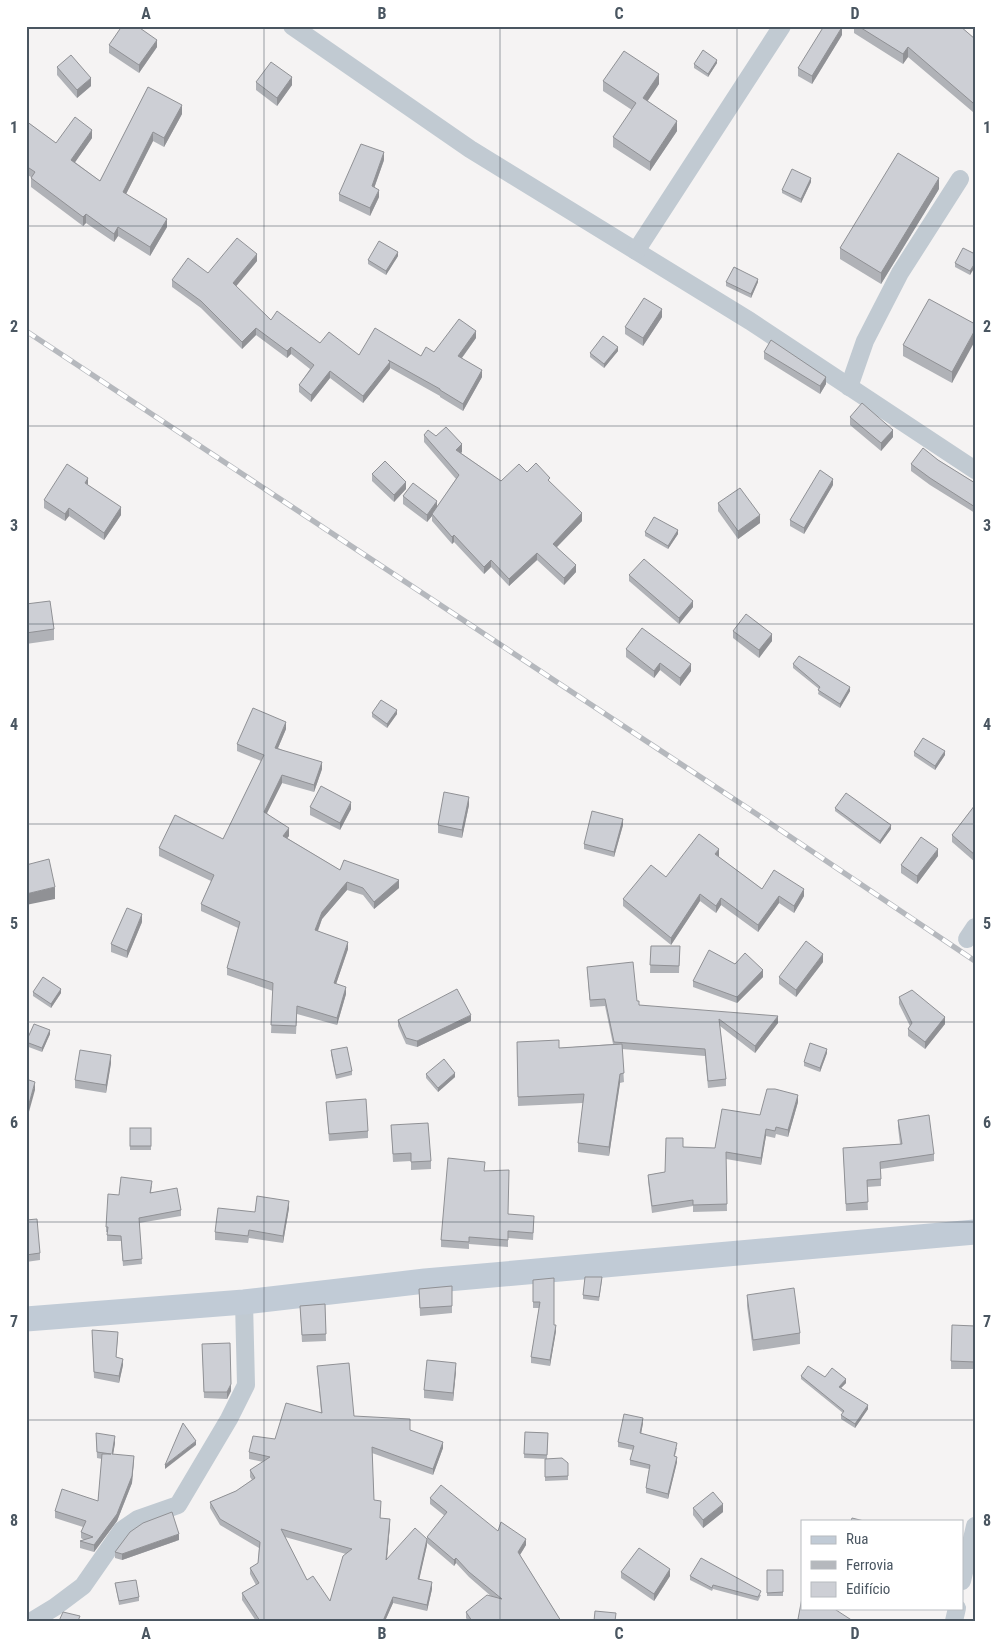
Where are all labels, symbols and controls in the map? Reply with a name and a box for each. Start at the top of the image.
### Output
text: A [141,4,151,23]
text: B [378,4,387,23]
text: C [614,4,624,23]
text: D [850,4,860,23]
text: 1 [10,118,18,137]
text: 1 [983,118,991,137]
text: 2 [10,317,18,336]
text: 2 [983,317,991,336]
text: 3 [10,516,18,535]
text: 3 [983,516,991,535]
text: 4 [10,715,18,734]
text: 4 [983,715,991,734]
text: 5 [10,914,18,933]
text: 5 [983,914,991,933]
text: 6 [10,1113,18,1132]
text: 6 [983,1113,991,1132]
text: 7 [10,1312,18,1331]
text: 7 [983,1312,991,1331]
text: 8 [10,1511,18,1530]
text: 8 [983,1511,991,1530]
legend [801,1520,964,1610]
text: Rua [846,1530,868,1548]
text: Ferrovia [846,1556,894,1574]
text: Edifício [846,1580,890,1598]
text: A [141,1624,151,1643]
text: B [378,1624,387,1643]
text: C [614,1624,624,1643]
text: D [850,1624,860,1643]

